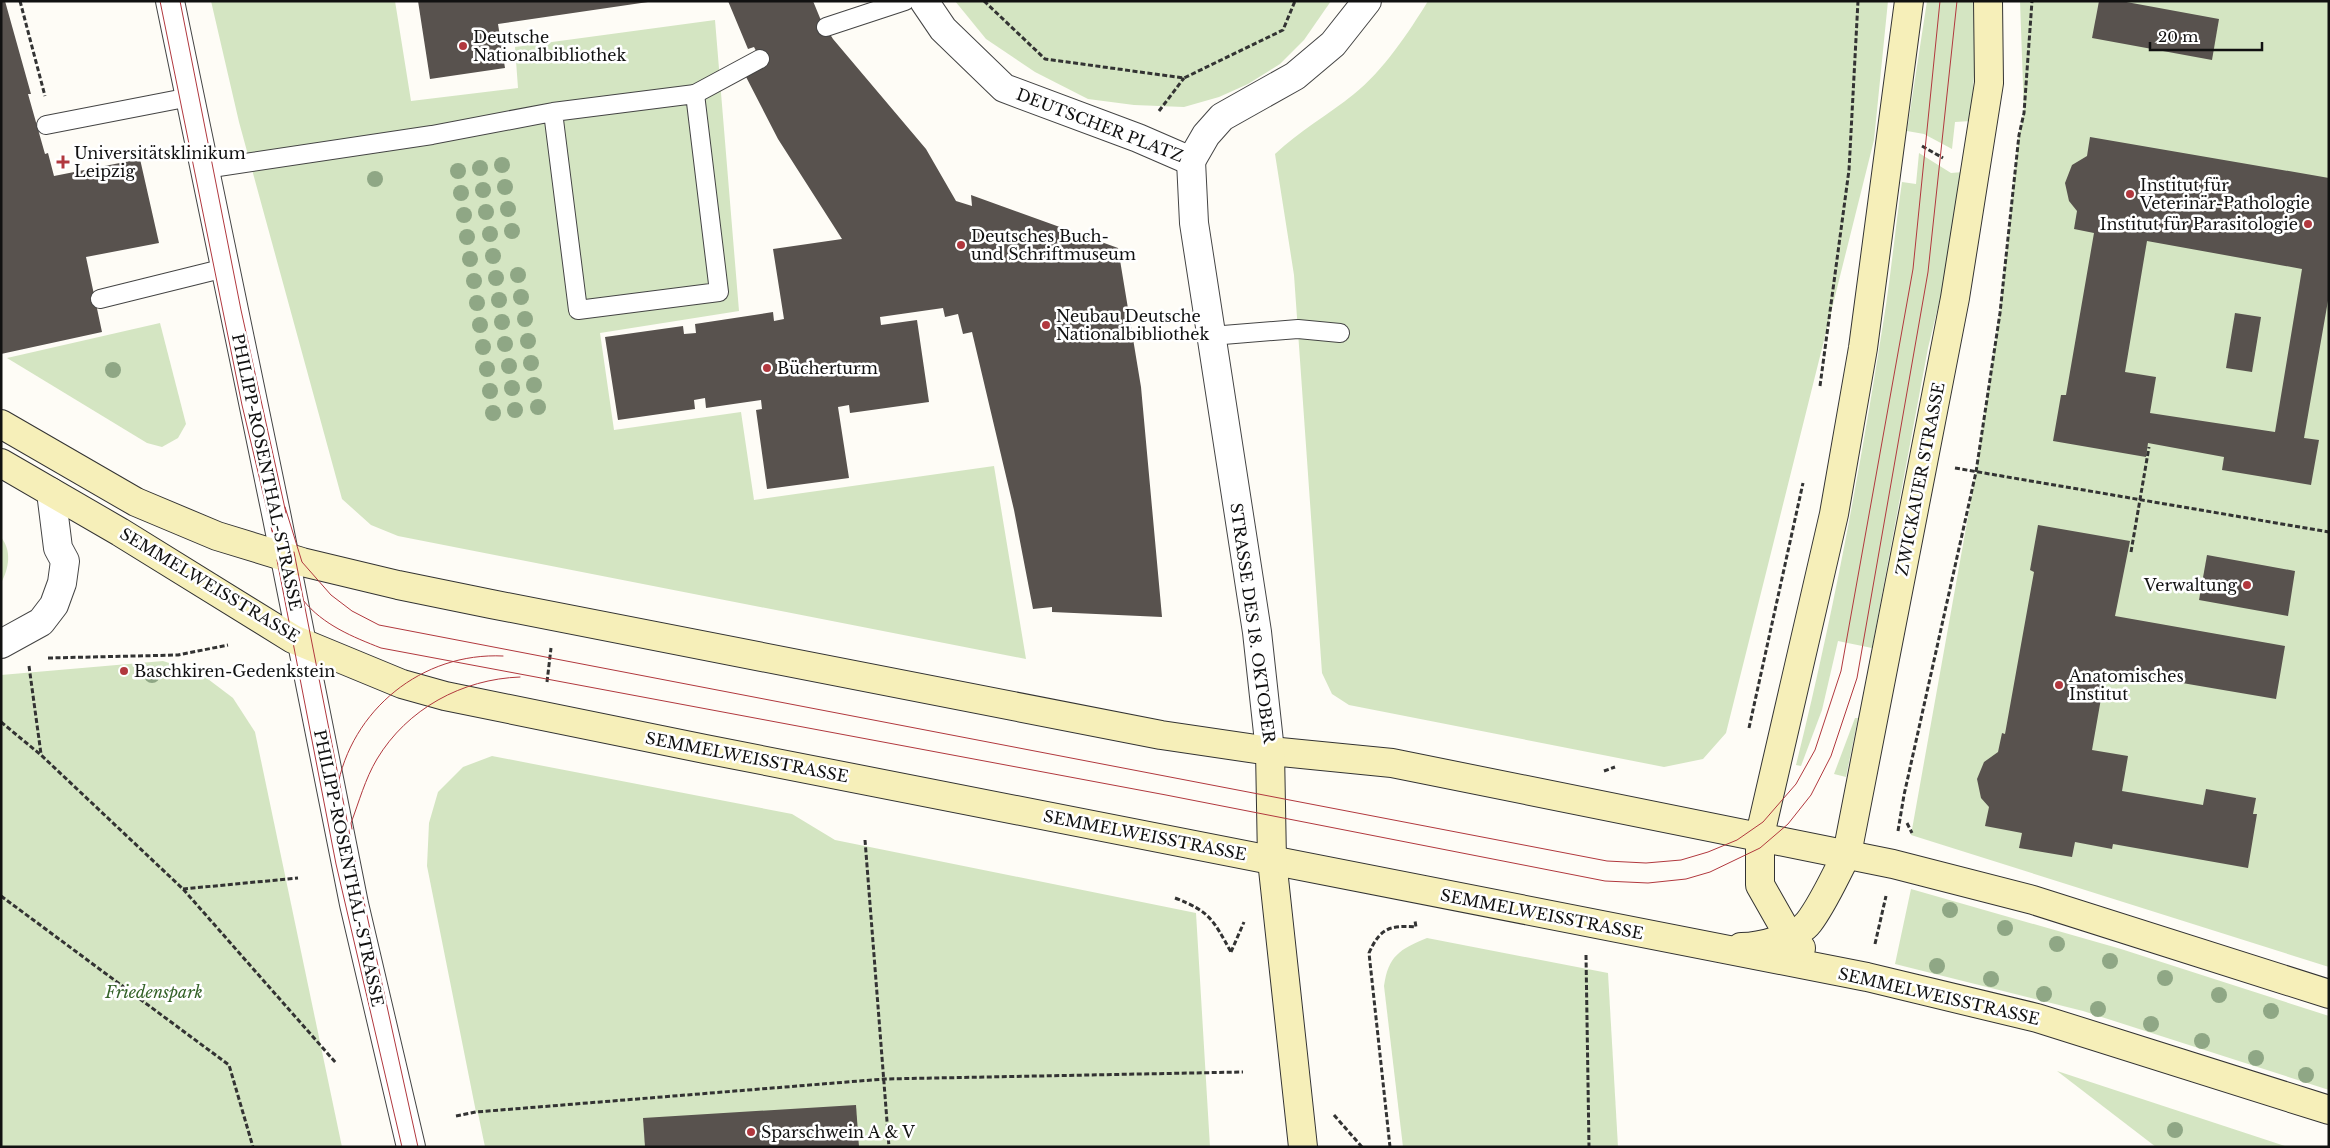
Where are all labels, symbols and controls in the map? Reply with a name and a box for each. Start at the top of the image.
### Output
scale bar [2150,20,2262,52]
place label: Deutsche Nationalbibliothek [473,27,626,65]
text: 20 m [2158,27,2198,46]
marker: Deutsche Nationalbibliothek [457,40,469,52]
street label: DEUTSCHER PLATZ [1014,84,1186,166]
place label: Universitätsklinikum Leipzig [74,143,246,181]
marker: Universitätsklinikum Leipzig [56,155,70,169]
place label: Institut für Veterinär-Pathologie [2139,175,2310,213]
marker: Institut für Veterinär-Pathologie [2124,188,2136,200]
place label: Institut für Parasitologie [2100,214,2298,234]
marker: Institut für Parasitologie [2302,218,2314,230]
place label: Deutsches Buch- und Schriftmuseum [971,226,1136,264]
marker: Deutsches Buch- und Schriftmuseum [955,239,967,251]
place label: Neubau Deutsche Nationalbibliothek [1056,306,1209,344]
marker: Neubau Deutsche Nationalbibliothek [1040,319,1052,331]
street label: PHILIPP-ROSENTHAL-STRASSE [228,332,306,612]
place label: Bücherturm [777,358,878,378]
marker: Bücherturm [761,362,773,374]
street label: ZWICKAUER STRASSE [1891,380,1949,578]
street label: STRASSE DES 18. OKTOBER [1226,502,1280,746]
street label: SEMMELWEISSTRASSE [116,523,304,647]
place label: Verwaltung [2143,575,2237,595]
marker: Verwaltung [2241,579,2253,591]
place label: Baschkiren-Gedenkstein [134,661,335,681]
marker: Baschkiren-Gedenkstein [118,665,130,677]
place label: Anatomisches Institut [2068,666,2184,704]
marker: Anatomisches Institut [2053,679,2065,691]
street label: PHILIPP-ROSENTHAL-STRASSE [310,728,388,1008]
street label: SEMMELWEISSTRASSE [644,728,850,786]
street label: SEMMELWEISSTRASSE [1042,806,1248,864]
street label: SEMMELWEISSTRASSE [1439,885,1645,943]
street label: SEMMELWEISSTRASSE [1836,963,2042,1029]
park label: Friedenspark [104,982,203,1002]
place label: Sparschwein A & V [761,1122,915,1142]
marker: Sparschwein A & V [745,1126,757,1138]

